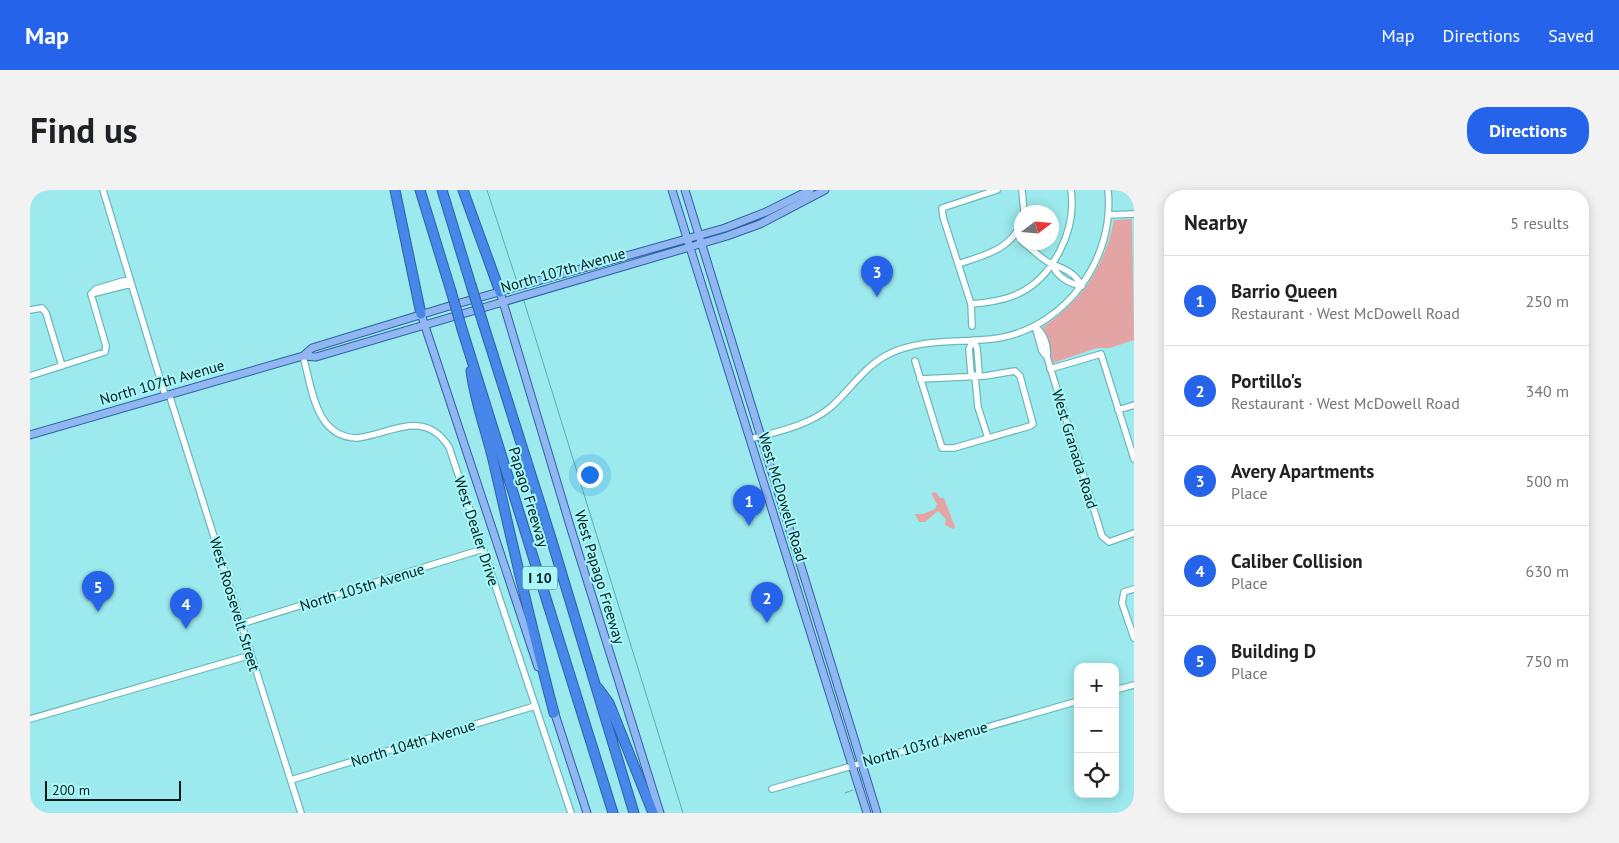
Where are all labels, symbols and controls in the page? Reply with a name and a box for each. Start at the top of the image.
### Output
text: Map [25,20,69,51]
text: Map [1382,24,1414,47]
text: Directions [1442,24,1520,47]
text: Saved [1548,24,1594,47]
text: Find us [30,107,138,153]
button: Directions [1467,107,1589,154]
north arrow [1014,205,1059,250]
text: Nearby [1184,209,1247,236]
text: 5 results [1510,213,1569,233]
street label: North 107th Avenue [498,243,628,297]
pin: 3 [861,256,893,297]
text: Barrio Queen [1231,279,1337,303]
text: 1 [1195,291,1205,311]
text: 250 m [1526,291,1569,311]
text: Restaurant · West McDowell Road [1231,303,1460,323]
street label: North 107th Avenue [97,355,227,409]
text: Portillo's [1231,369,1302,393]
text: 2 [1195,381,1205,401]
text: 340 m [1526,381,1569,401]
street label: West Granada Road [1048,387,1102,511]
text: Restaurant · West McDowell Road [1231,393,1460,413]
street label: West McDowell Road [754,430,812,564]
street label: Papago Freeway [505,444,553,550]
text: Avery Apartments [1231,459,1374,483]
your location [577,462,603,488]
text: 3 [1195,471,1205,491]
text: 500 m [1526,471,1569,491]
street label: West Dealer Drive [450,474,504,588]
text: Place [1231,483,1268,503]
pin: 1 [733,485,765,526]
street label: West Papago Freeway [571,508,629,646]
street label: West Roosevelt Street [206,535,264,673]
text: Caliber Collision [1231,549,1363,573]
street label: North 105th Avenue [297,559,427,615]
text: 4 [1195,561,1205,581]
text: 630 m [1526,561,1569,581]
road number: I 10 [522,566,558,589]
pin: 5 [82,571,114,612]
text: Place [1231,573,1268,593]
pin: 2 [751,582,783,623]
pin: 4 [170,588,202,629]
text: Building D [1231,639,1316,663]
text: 5 [1195,651,1205,671]
text: 750 m [1526,651,1569,671]
map controls [1074,663,1119,798]
button: + [1074,663,1119,708]
text: Place [1231,663,1268,683]
button: − [1074,708,1119,753]
street label: North 104th Avenue [348,715,478,771]
street label: North 103rd Avenue [860,717,990,771]
button: locate [1074,753,1119,798]
scale bar [45,778,181,801]
text: 200 m [52,781,90,799]

